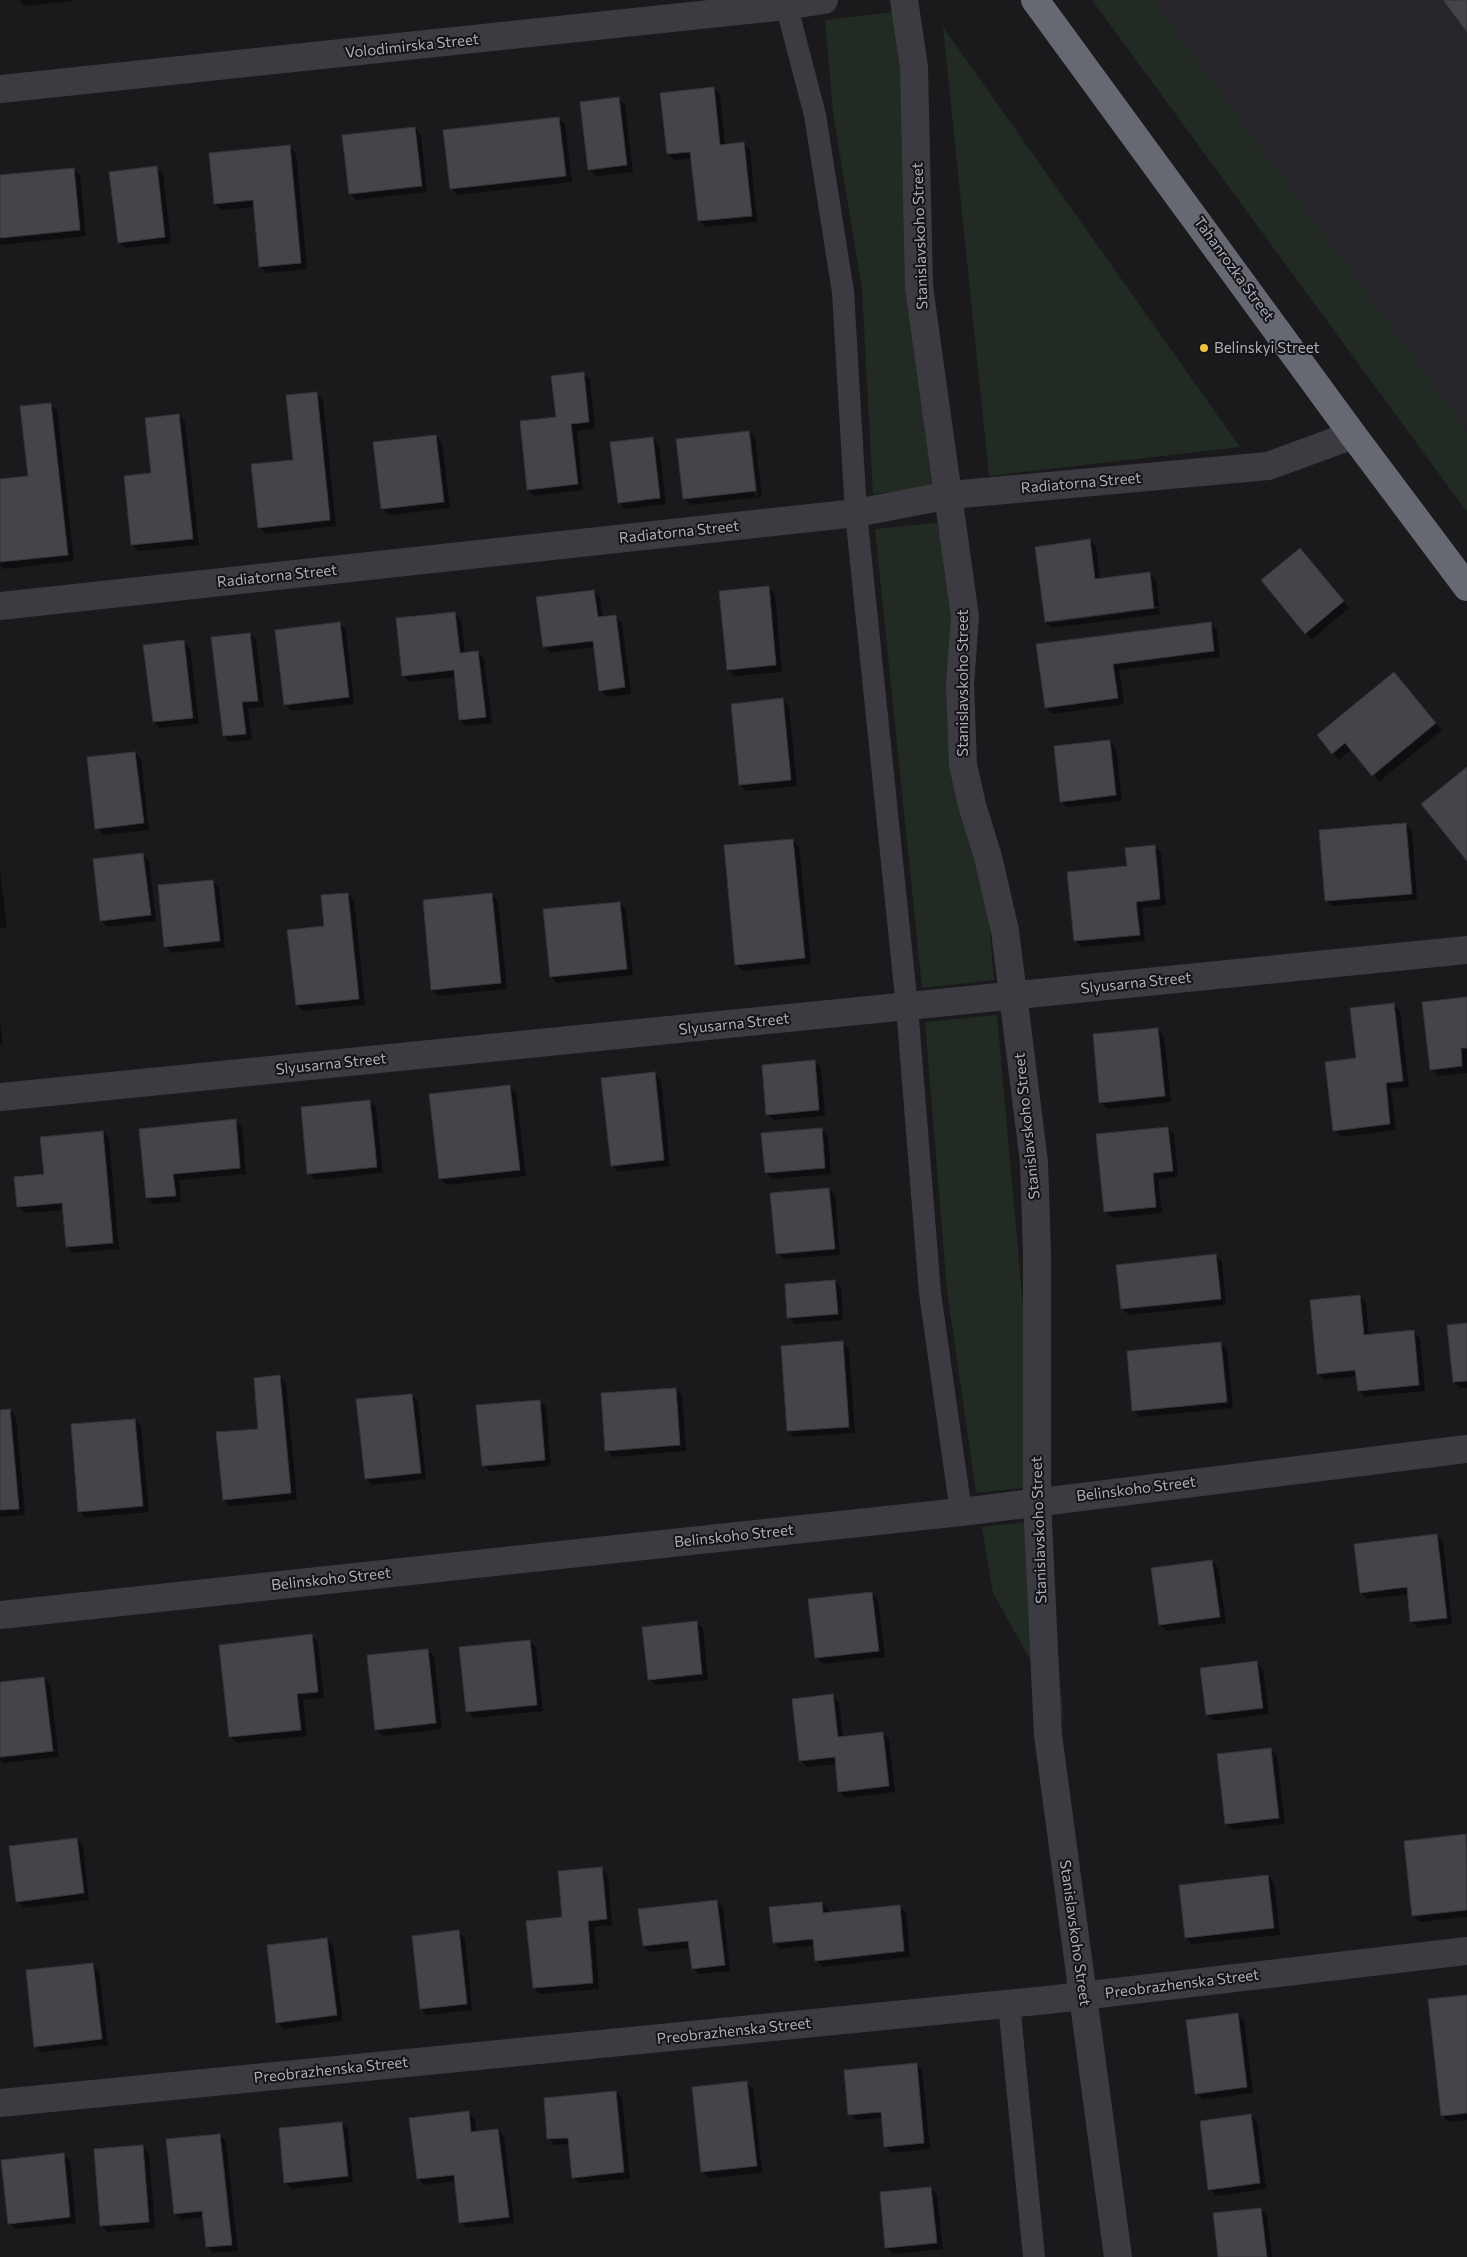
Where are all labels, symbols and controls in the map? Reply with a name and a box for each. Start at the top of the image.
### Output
street label: Volodimirska Street [344,30,480,62]
street label: Stanislavskoho Street [908,162,932,310]
street label: Tahanrozka Street [1190,213,1278,325]
place label: Belinskyi Street [1214,339,1320,357]
marker: Belinskyi Street [1198,342,1210,354]
street label: Radiatorna Street [1020,469,1142,497]
street label: Radiatorna Street [618,517,740,547]
street label: Radiatorna Street [216,561,338,591]
street label: Stanislavskoho Street [954,609,972,757]
street label: Slyusarna Street [1080,968,1192,998]
street label: Slyusarna Street [678,1009,790,1039]
street label: Slyusarna Street [275,1049,387,1079]
street label: Stanislavskoho Street [1010,1052,1044,1200]
street label: Stanislavskoho Street [1027,1456,1051,1604]
street label: Belinskoho Street [1075,1473,1197,1505]
street label: Belinskoho Street [673,1521,795,1551]
street label: Belinskoho Street [270,1564,392,1594]
street label: Stanislavskoho Street [1056,1859,1094,2007]
street label: Preobrazhenska Street [1104,1966,1260,2002]
street label: Preobrazhenska Street [656,2014,812,2048]
street label: Preobrazhenska Street [253,2053,409,2087]

